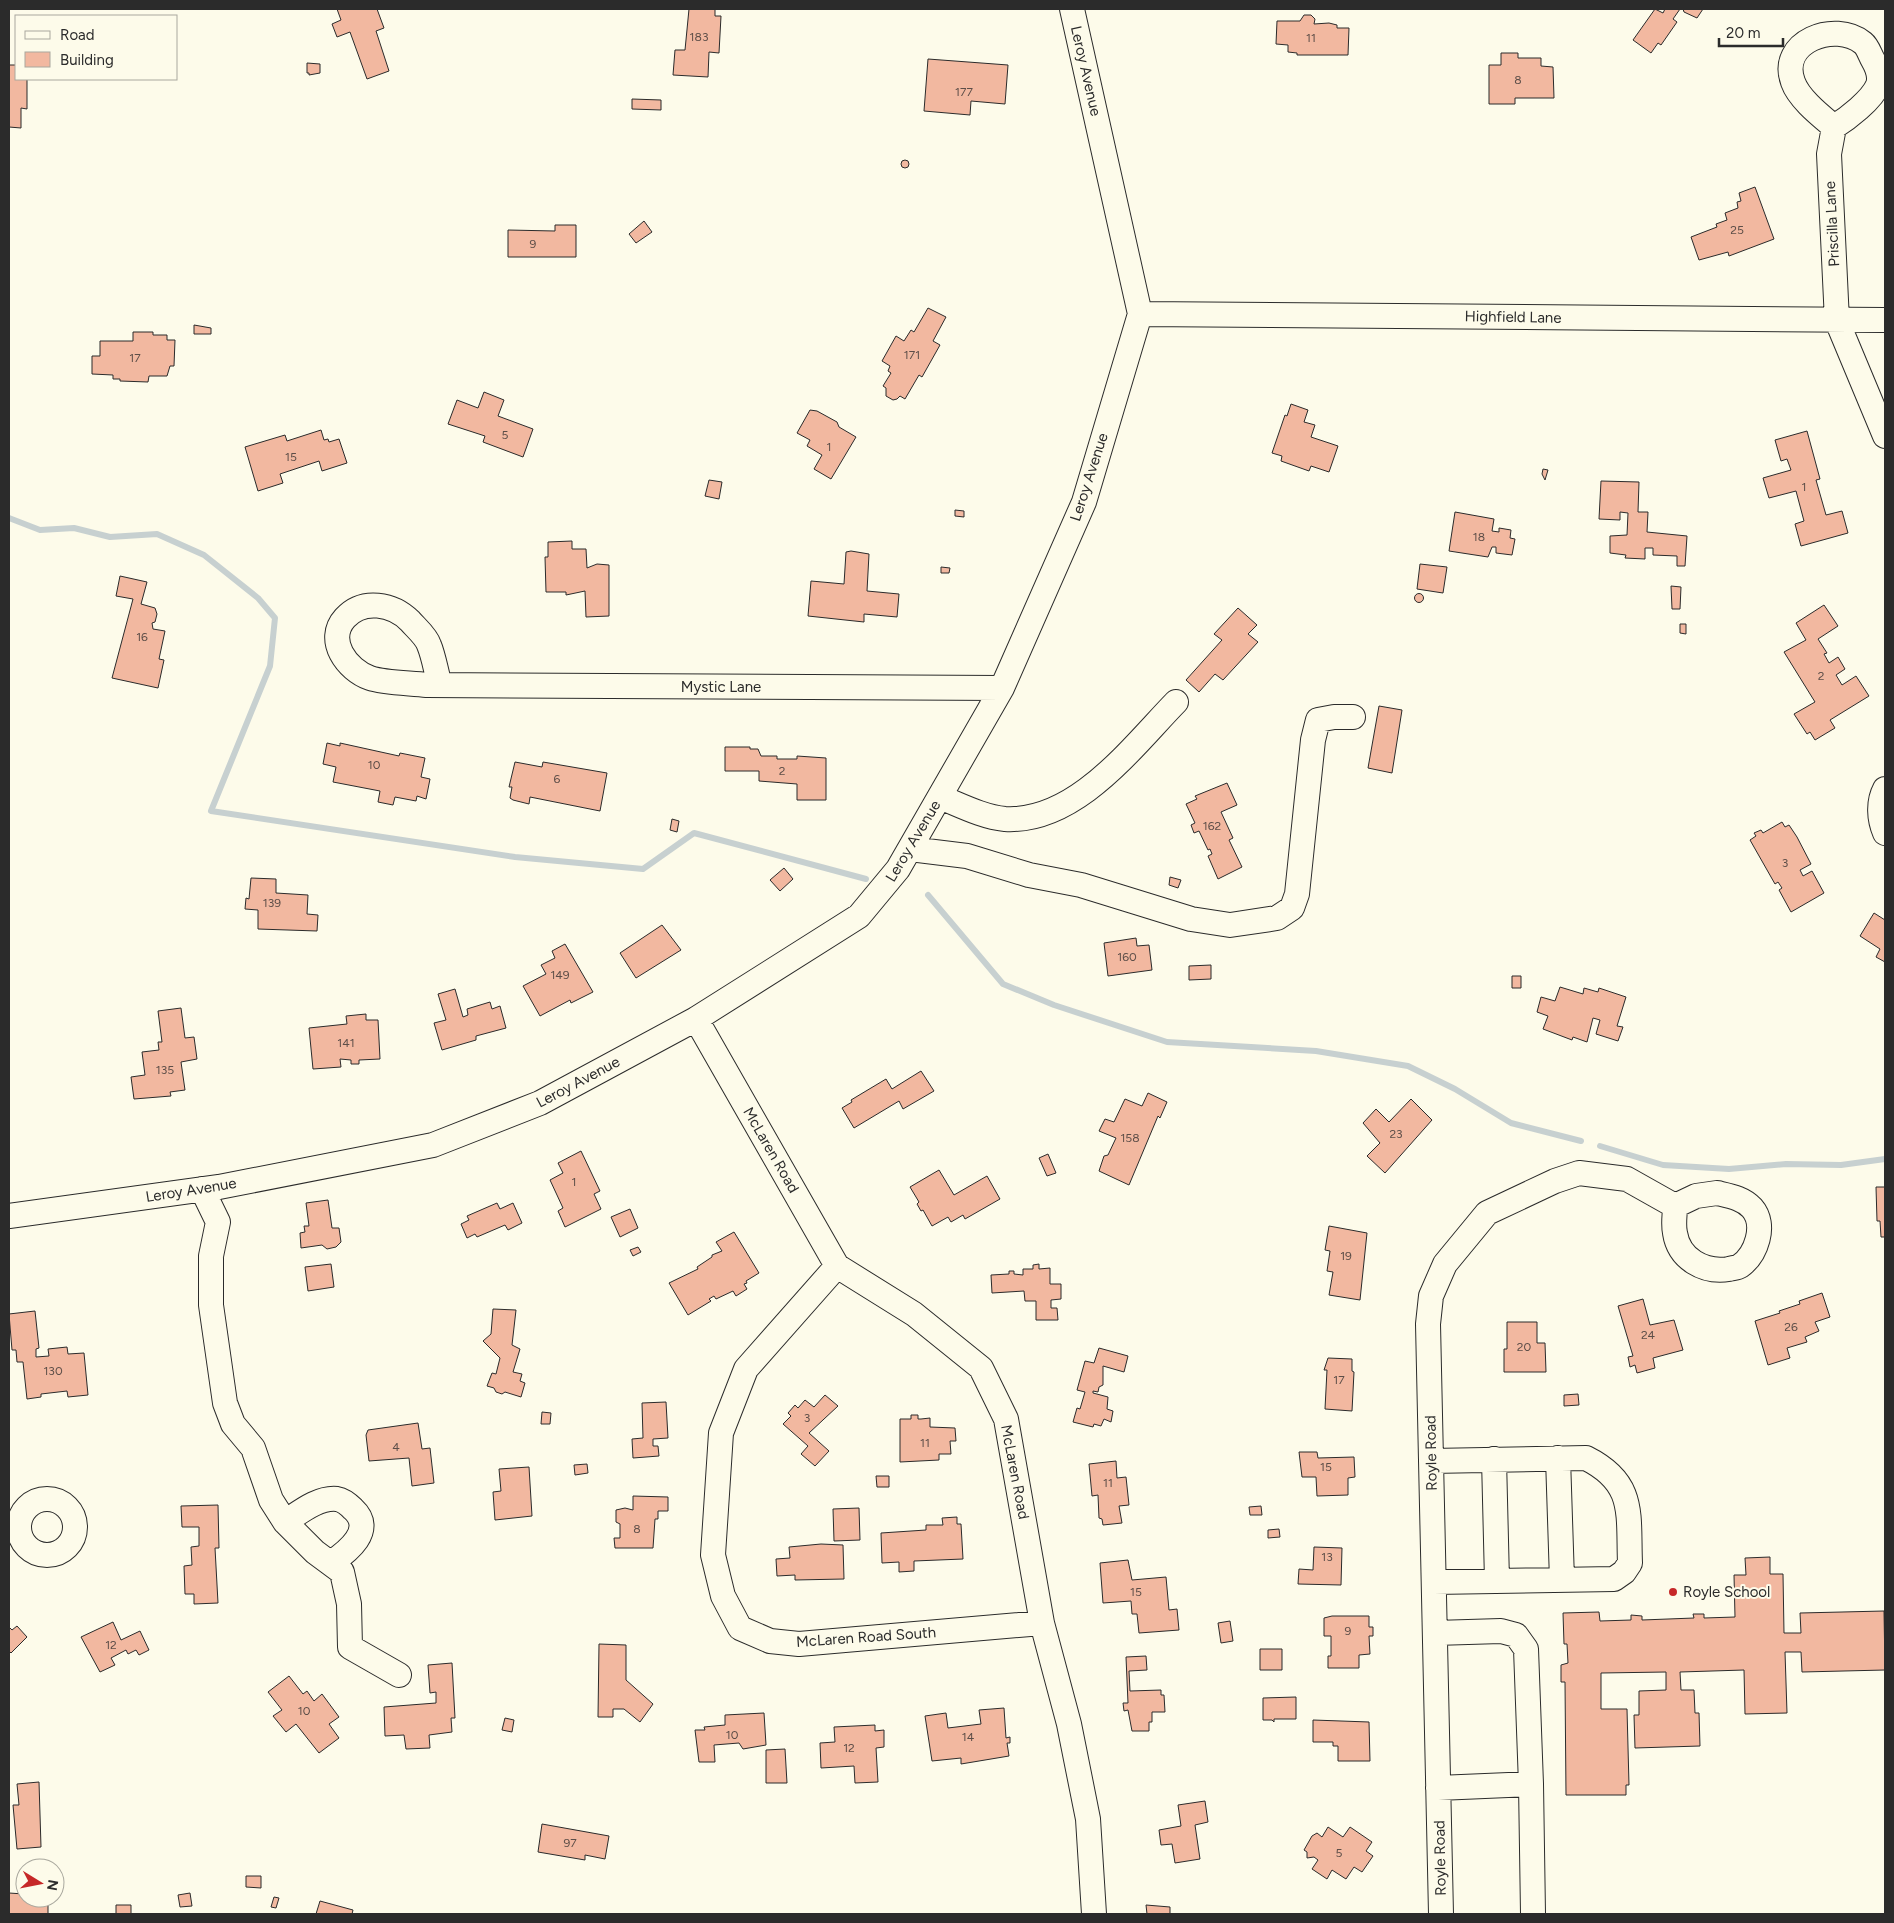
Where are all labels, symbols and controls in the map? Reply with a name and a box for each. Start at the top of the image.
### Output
legend [15,15,178,80]
scale bar [1719,15,1783,47]
street label: Leroy Avenue [1067,24,1105,118]
text: 20 m [1726,24,1760,42]
text: Road [60,26,95,44]
house number: 183 [690,30,708,44]
house number: 11 [1306,31,1316,45]
text: Building [60,51,114,69]
house number: 8 [1514,73,1522,87]
house number: 177 [955,85,973,99]
street label: Priscilla Lane [1821,181,1843,267]
house number: 25 [1730,223,1744,237]
house number: 9 [530,237,537,251]
street label: Highfield Lane [1464,307,1562,327]
house number: 171 [904,348,920,362]
house number: 17 [129,351,141,365]
house number: 5 [502,428,509,442]
street label: Leroy Avenue [1066,431,1112,523]
house number: 1 [827,440,831,454]
house number: 15 [285,450,297,464]
house number: 1 [1802,480,1806,494]
house number: 18 [1473,530,1485,544]
house number: 16 [136,630,148,644]
house number: 2 [1818,669,1824,683]
street label: Mystic Lane [681,678,761,696]
house number: 10 [368,758,381,772]
house number: 2 [779,764,785,778]
house number: 6 [554,772,561,786]
street label: Leroy Avenue [882,797,944,885]
house number: 162 [1203,819,1221,833]
house number: 3 [1782,856,1788,870]
house number: 139 [263,896,281,910]
house number: 160 [1117,950,1137,964]
house number: 149 [550,968,570,982]
house number: 141 [337,1036,355,1050]
street label: Leroy Avenue [533,1052,623,1112]
house number: 135 [156,1063,174,1077]
street label: McLaren Road [739,1104,803,1196]
house number: 23 [1389,1127,1403,1141]
house number: 158 [1120,1131,1140,1145]
street label: Leroy Avenue [144,1174,238,1206]
house number: 1 [572,1175,576,1189]
house number: 19 [1340,1249,1352,1263]
house number: 26 [1784,1320,1798,1334]
house number: 24 [1641,1328,1656,1342]
house number: 20 [1517,1340,1532,1354]
house number: 130 [43,1364,63,1378]
house number: 17 [1333,1373,1345,1387]
house number: 3 [804,1411,810,1425]
street label: Royle Road [1421,1415,1441,1491]
street label: McLaren Road [997,1423,1033,1521]
house number: 11 [920,1436,930,1450]
house number: 4 [392,1440,400,1454]
house number: 15 [1320,1460,1332,1474]
house number: 11 [1103,1476,1113,1490]
house number: 8 [633,1522,641,1536]
house number: 13 [1321,1550,1333,1564]
place label: Royle School [1683,1583,1770,1601]
house number: 15 [1130,1585,1142,1599]
marker: Royle School [1667,1586,1679,1598]
street label: McLaren Road South [795,1623,937,1651]
house number: 9 [1345,1624,1352,1638]
house number: 12 [105,1638,117,1652]
house number: 10 [298,1704,311,1718]
house number: 10 [726,1728,739,1742]
house number: 14 [962,1730,975,1744]
house number: 12 [843,1741,855,1755]
street label: Royle Road [1430,1820,1450,1896]
house number: 97 [563,1836,577,1850]
house number: 5 [1336,1846,1343,1860]
north arrow [15,1858,65,1908]
text: N [43,1878,62,1892]

